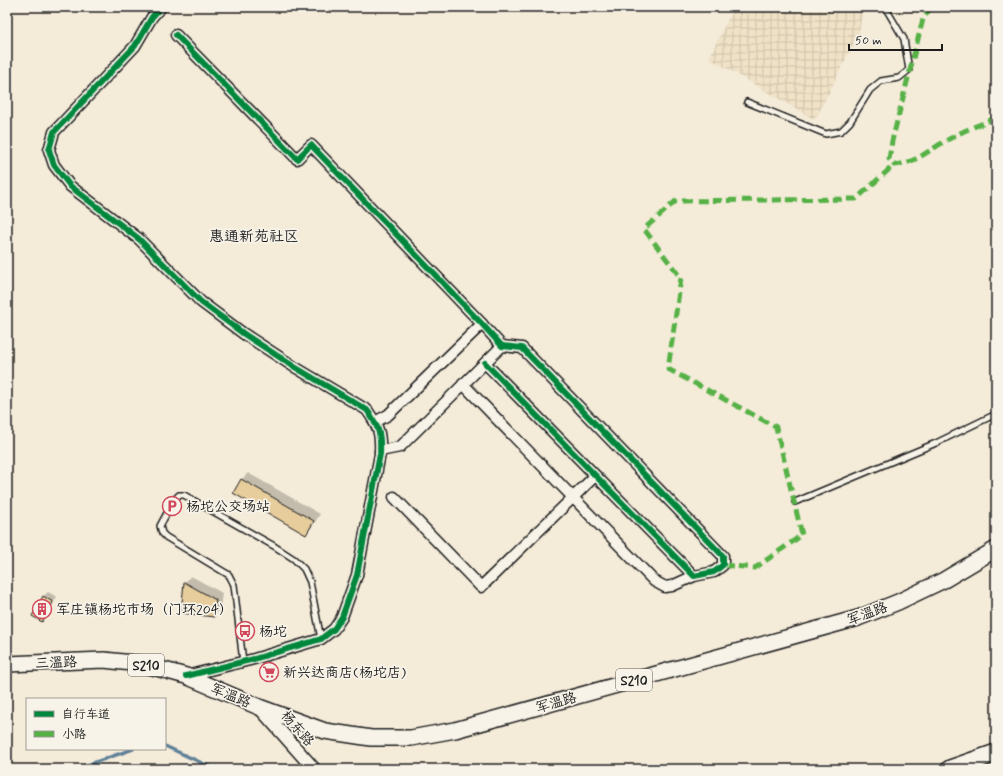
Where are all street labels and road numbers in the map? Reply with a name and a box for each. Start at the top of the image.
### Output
street label: 军温路 [845,598,890,630]
street label: 三温路 [35,653,77,673]
road number: S210 [128,654,164,676]
road number: S210 [616,669,652,691]
street label: 军温路 [208,680,253,712]
street label: 军温路 [534,689,579,717]
street label: 杨东路 [277,707,318,750]

